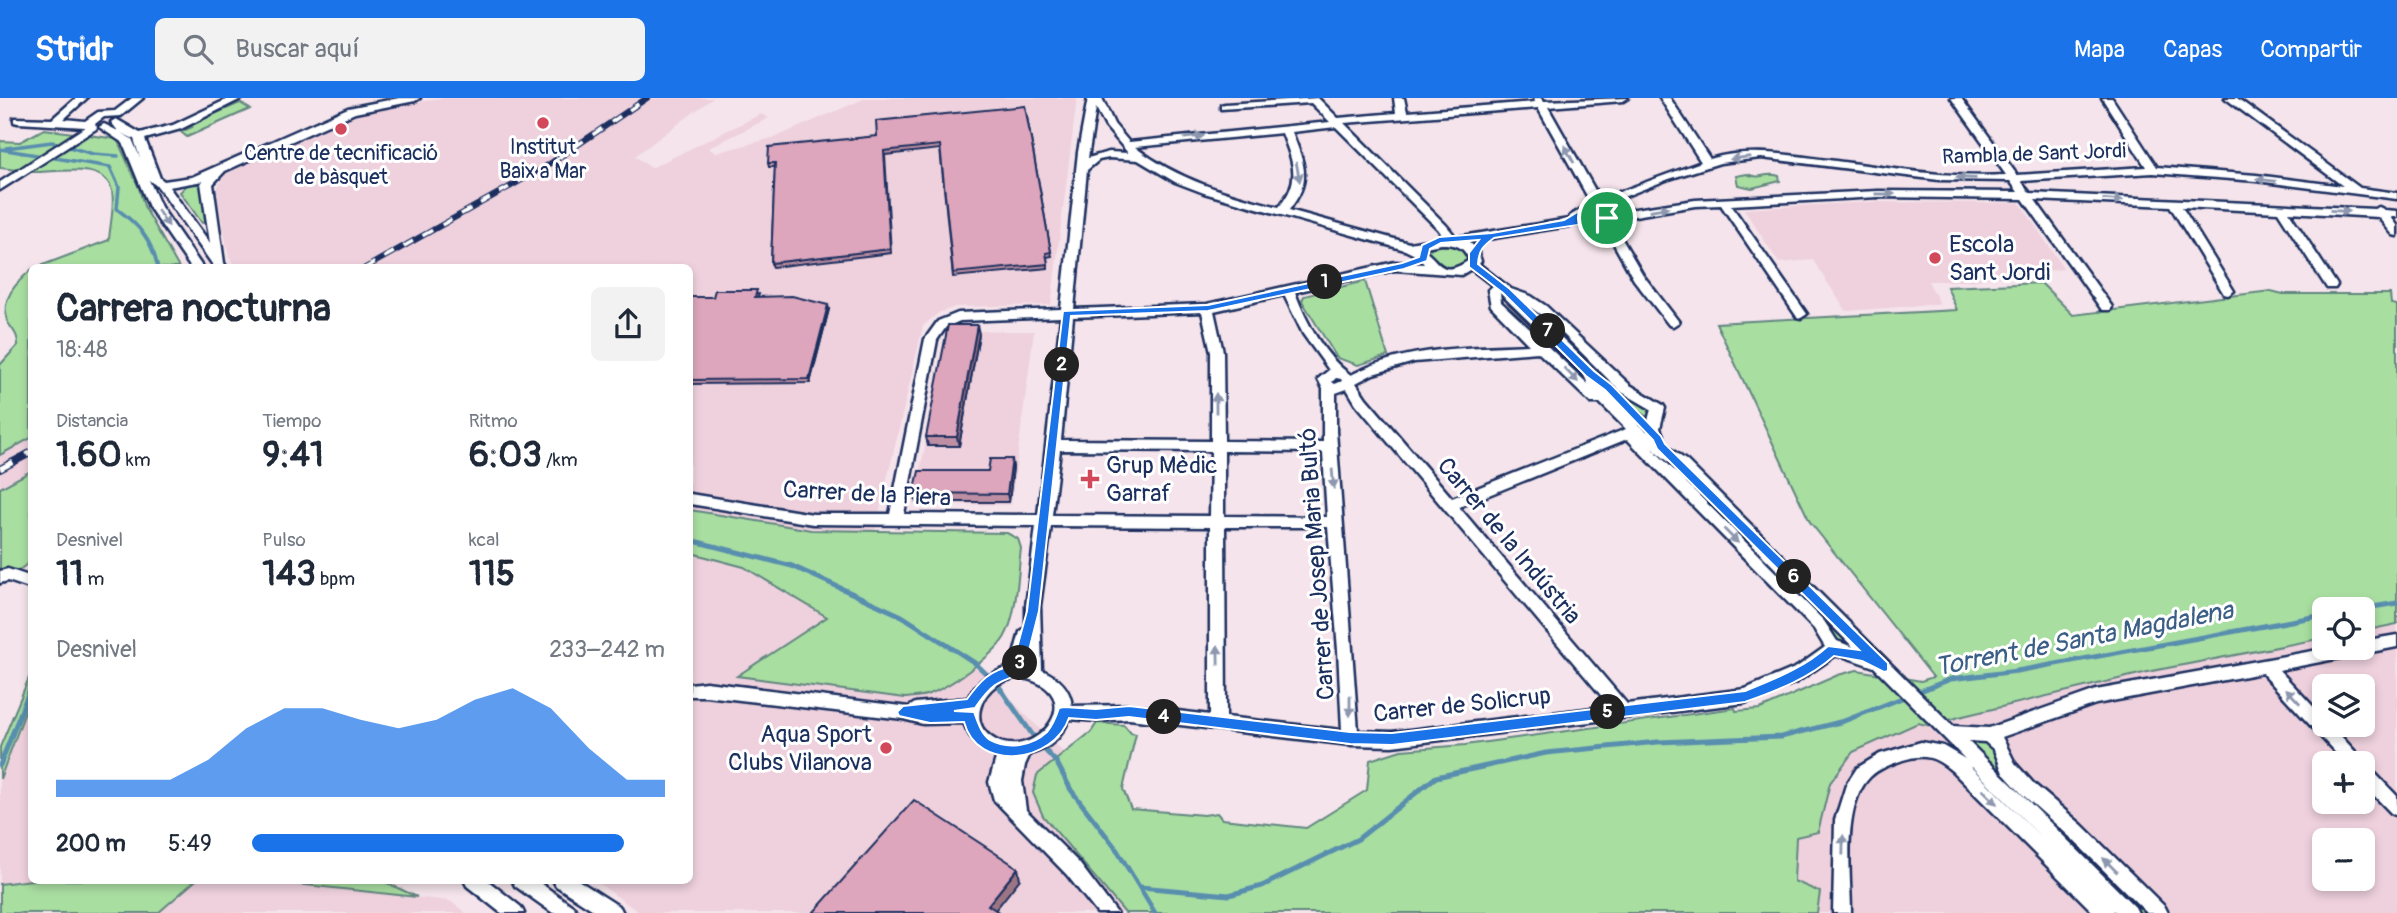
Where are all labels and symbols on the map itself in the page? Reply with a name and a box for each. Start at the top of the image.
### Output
marker: Institut Baix a Mar [535,115,551,131]
marker: Centre de tecnificació de bàsquet [333,121,349,137]
one-way arrow [1183,132,1205,143]
place label: Institut Baix a Mar [499,134,587,185]
street label: Rambla de Sant Jordi [1942,137,2127,171]
place label: Centre de tecnificació de bàsquet [244,140,438,191]
one-way arrow [1563,145,1575,164]
one-way arrow [1729,152,1751,163]
one-way arrow [1293,161,1304,183]
one-way arrow [1954,172,1976,184]
one-way arrow [2255,174,2277,185]
pin [1577,188,1637,248]
one-way arrow [1875,188,1897,200]
one-way arrow [2102,194,2124,205]
one-way arrow [1648,203,1670,214]
one-way arrow [2329,205,2351,216]
one-way arrow [156,209,170,227]
place label: Escola Sant Jordi [1949,230,2050,287]
marker: Escola Sant Jordi [1927,250,1943,266]
pin: 1 [1308,264,1342,300]
pin: 7 [1530,314,1566,348]
pin: 2 [1044,348,1080,382]
one-way arrow [1562,366,1578,383]
one-way arrow [1210,392,1222,414]
street label: Carrer de Josep Maria Bultó [1293,427,1341,701]
place label: Grup Mèdic Garraf [1106,451,1217,508]
street label: Carrer de la Indústria [1431,452,1587,630]
marker: Grup Mèdic Garraf [1080,469,1100,489]
one-way arrow [1328,469,1339,491]
street label: Carrer de la Piera [782,475,952,513]
one-way arrow [1723,527,1739,544]
pin: 6 [1776,560,1812,594]
water label: Torrent de Santa Magdalena [1932,594,2238,684]
one-way arrow [1212,644,1224,666]
pin: 3 [1002,646,1038,680]
street label: Carrer de Solicrup [1372,681,1552,729]
one-way arrow [2286,688,2302,705]
pin: 5 [1590,694,1626,730]
one-way arrow [1344,695,1356,717]
pin: 4 [1146,700,1182,734]
place label: Aqua Sport Clubs Vilanova [728,720,872,777]
marker: Aqua Sport Clubs Vilanova [878,740,894,756]
one-way arrow [1981,789,1998,805]
one-way arrow [1837,834,1849,856]
one-way arrow [2102,857,2119,874]

